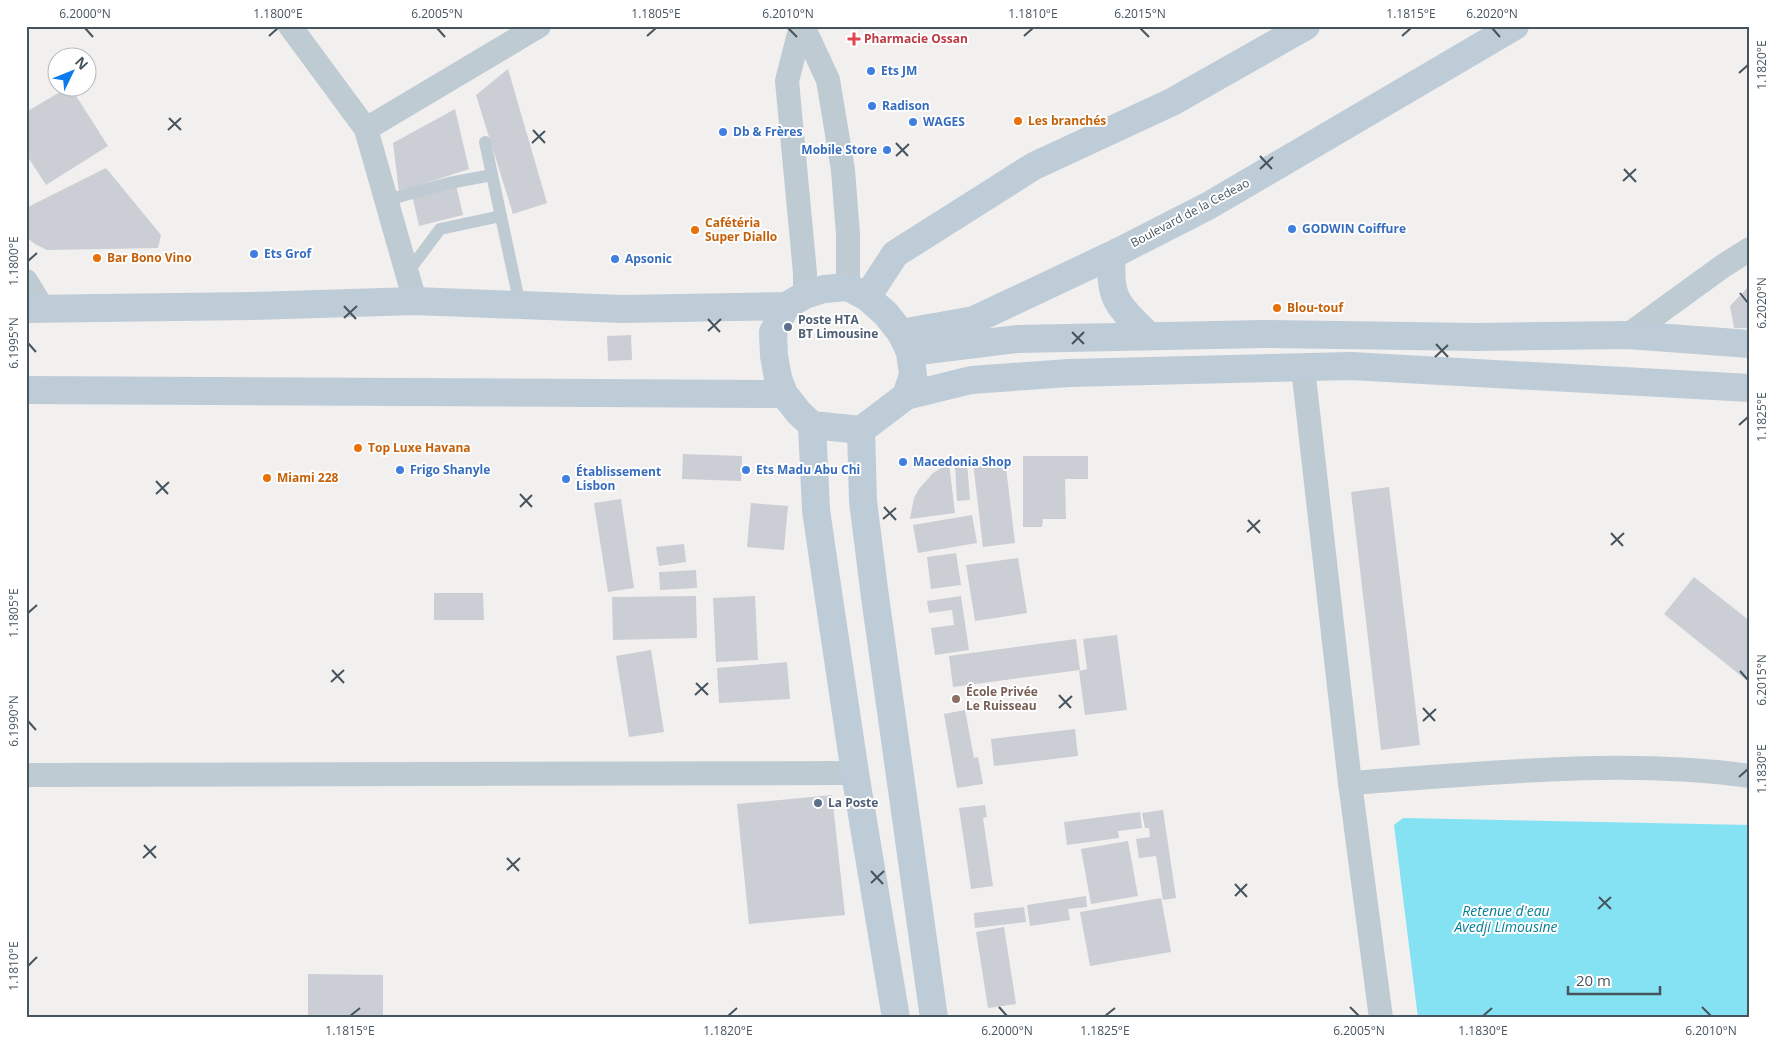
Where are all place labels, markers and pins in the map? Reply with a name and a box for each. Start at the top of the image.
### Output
place label: Pharmacie Ossan [864,30,968,47]
marker: Pharmacie Ossan [848,33,860,45]
place label: Ets JM [881,62,917,79]
marker: Ets JM [865,65,877,77]
place label: Radison [882,97,930,114]
marker: Radison [866,100,878,112]
place label: Les branchés [1028,112,1106,129]
place label: WAGES [923,113,965,130]
marker: Les branchés [1012,115,1024,127]
marker: WAGES [907,116,919,128]
place label: Db & Frères [733,123,802,140]
marker: Db & Frères [717,126,729,138]
place label: Mobile Store [801,141,877,158]
marker: Mobile Store [881,144,893,156]
place label: Cafétéria Super Diallo [705,214,777,245]
place label: GODWIN Coiffure [1302,220,1406,237]
marker: GODWIN Coiffure [1286,223,1298,235]
marker: Cafétéria Super Diallo [689,224,701,236]
place label: Ets Grof [264,245,313,262]
marker: Ets Grof [248,248,260,260]
place label: Bar Bono Vino [107,249,192,266]
place label: Apsonic [625,250,672,267]
marker: Bar Bono Vino [91,252,103,264]
marker: Apsonic [609,253,621,265]
place label: Blou-touf [1287,299,1344,316]
marker: Blou-touf [1271,302,1283,314]
place label: Poste HTA BT Limousine [798,311,878,342]
marker: Poste HTA BT Limousine [782,321,794,333]
place label: Top Luxe Havana [368,439,471,456]
marker: Top Luxe Havana [352,442,364,454]
place label: Macedonia Shop [913,453,1012,470]
marker: Macedonia Shop [897,456,909,468]
place label: Frigo Shanyle [410,461,490,478]
place label: Ets Madu Abu Chi [756,461,860,478]
place label: Établissement Lisbon [576,463,661,494]
marker: Frigo Shanyle [394,464,406,476]
marker: Ets Madu Abu Chi [740,464,752,476]
place label: Miami 228 [277,469,339,486]
marker: Miami 228 [261,472,273,484]
marker: Établissement Lisbon [560,473,572,485]
place label: École Privée Le Ruisseau [966,683,1038,714]
marker: École Privée Le Ruisseau [950,693,962,705]
place label: La Poste [828,794,878,811]
marker: La Poste [812,797,824,809]

